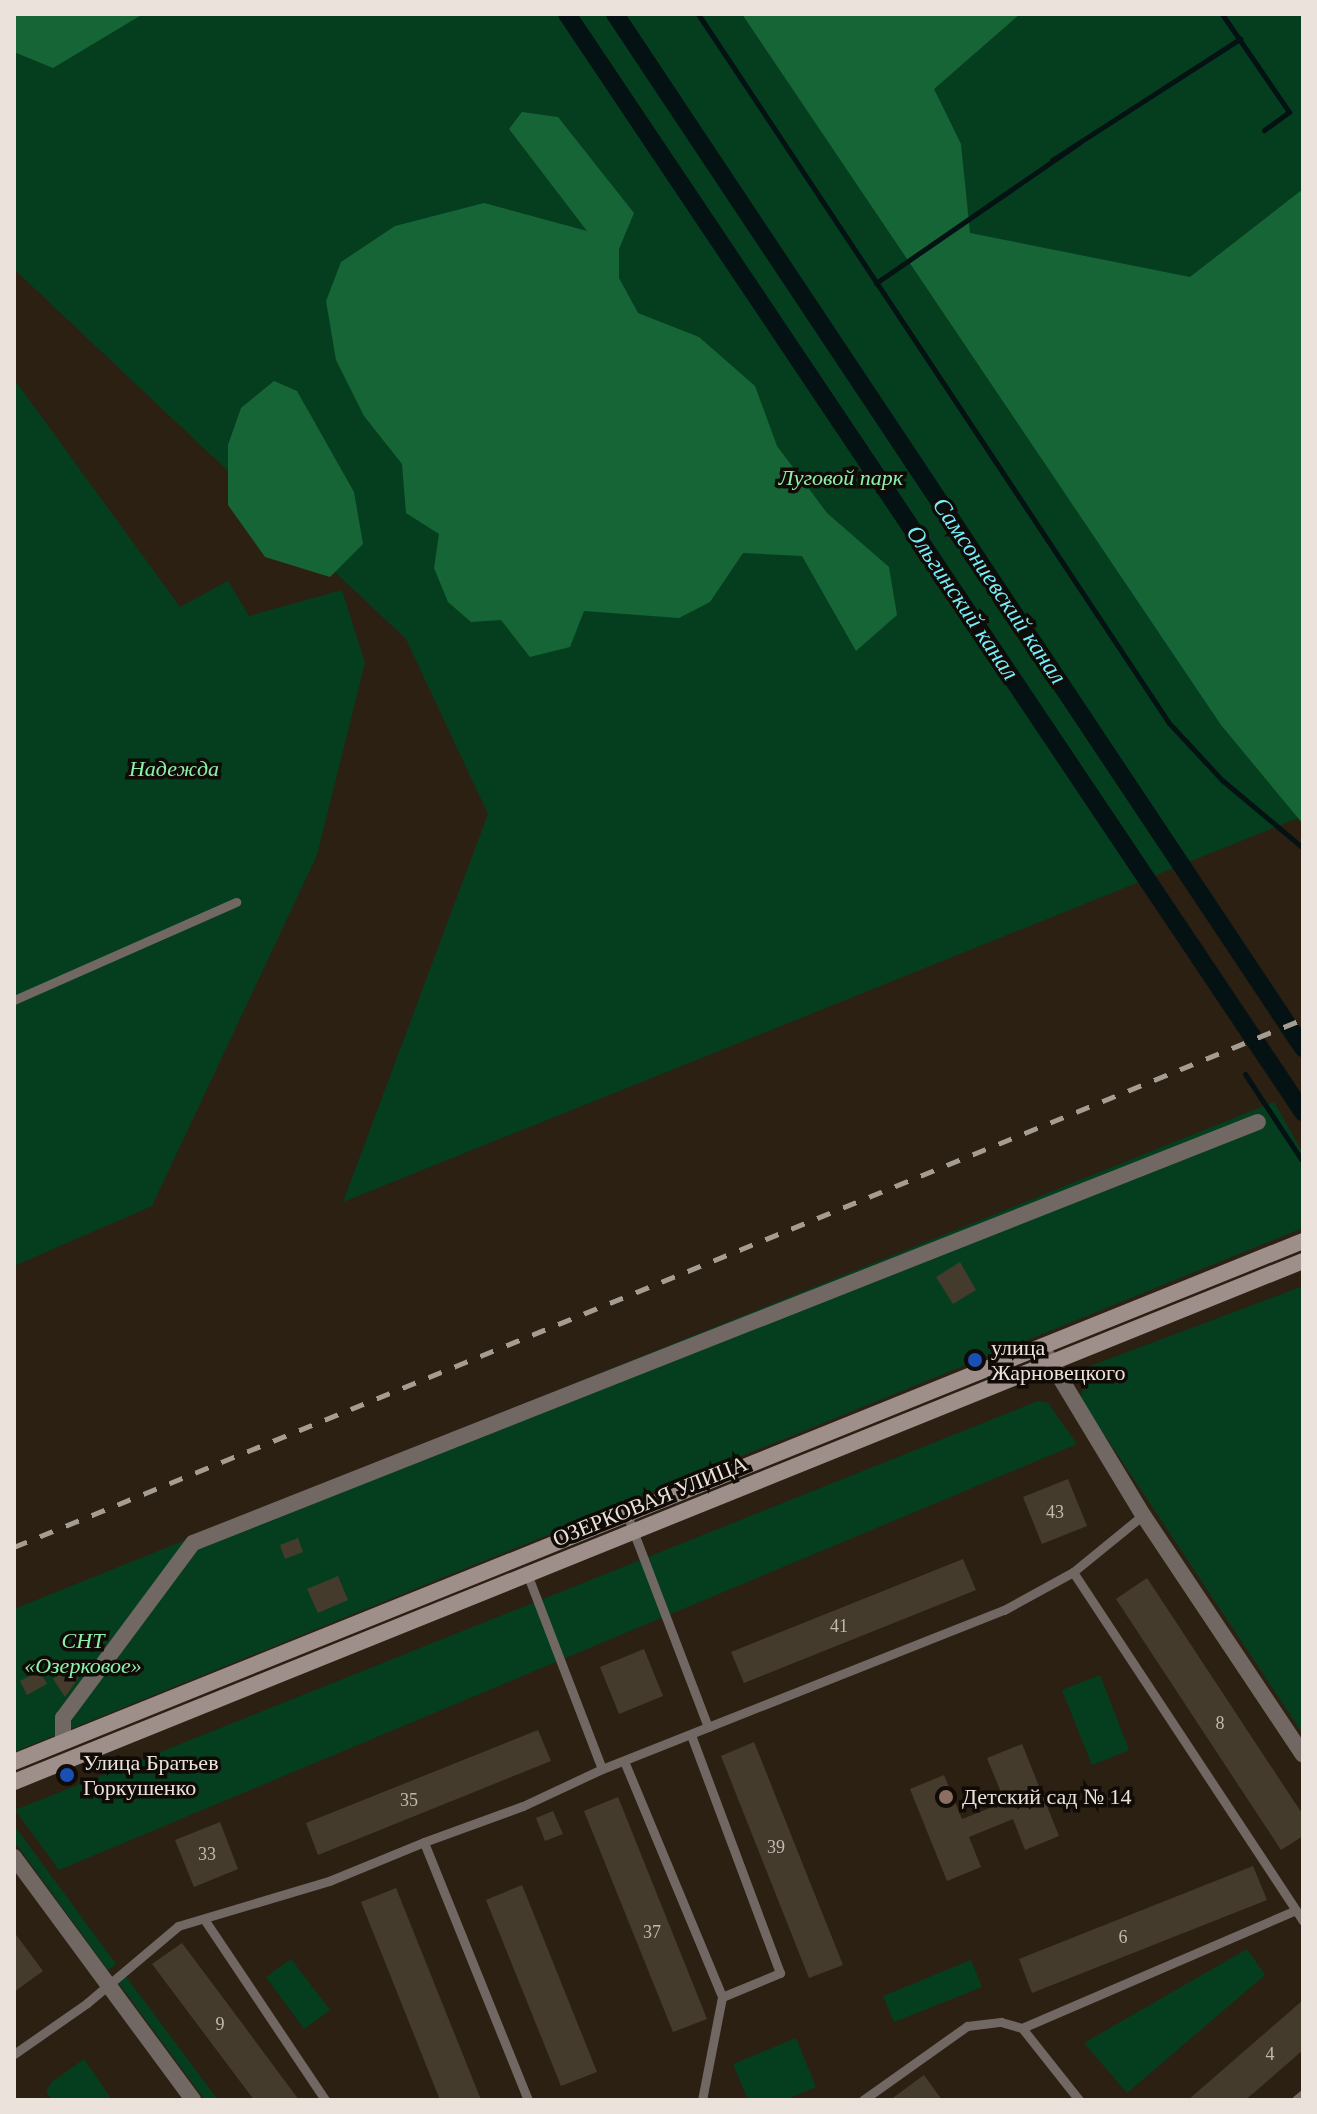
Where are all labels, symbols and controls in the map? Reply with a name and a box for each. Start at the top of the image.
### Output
park label: Луговой парк [779,465,903,491]
water label: Самсониевский канал [926,492,1072,690]
water label: Ольгинский канал [899,520,1025,686]
park label: Надежда [129,756,219,782]
place label: улица Жарновецкого [991,1334,1126,1386]
marker: улица Жарновецкого [966,1351,984,1369]
street label: ОЗЕРКОВАЯ УЛИЦА [549,1450,751,1552]
house number: 43 [1046,1501,1064,1523]
house number: 41 [830,1615,848,1637]
park label: СНТ «Озерковое» [24,1627,142,1678]
house number: 8 [1216,1712,1224,1734]
place label: Улица Братьев Горкушенко [83,1749,219,1800]
marker: Улица Братьев Горкушенко [58,1766,76,1784]
place label: Детский сад № 14 [962,1784,1131,1810]
marker: Детский сад № 14 [937,1788,955,1806]
house number: 35 [400,1789,418,1811]
house number: 39 [767,1836,785,1858]
house number: 33 [198,1843,216,1865]
house number: 37 [643,1921,661,1943]
house number: 6 [1118,1926,1128,1948]
house number: 9 [216,2013,224,2035]
house number: 4 [1266,2043,1274,2065]

